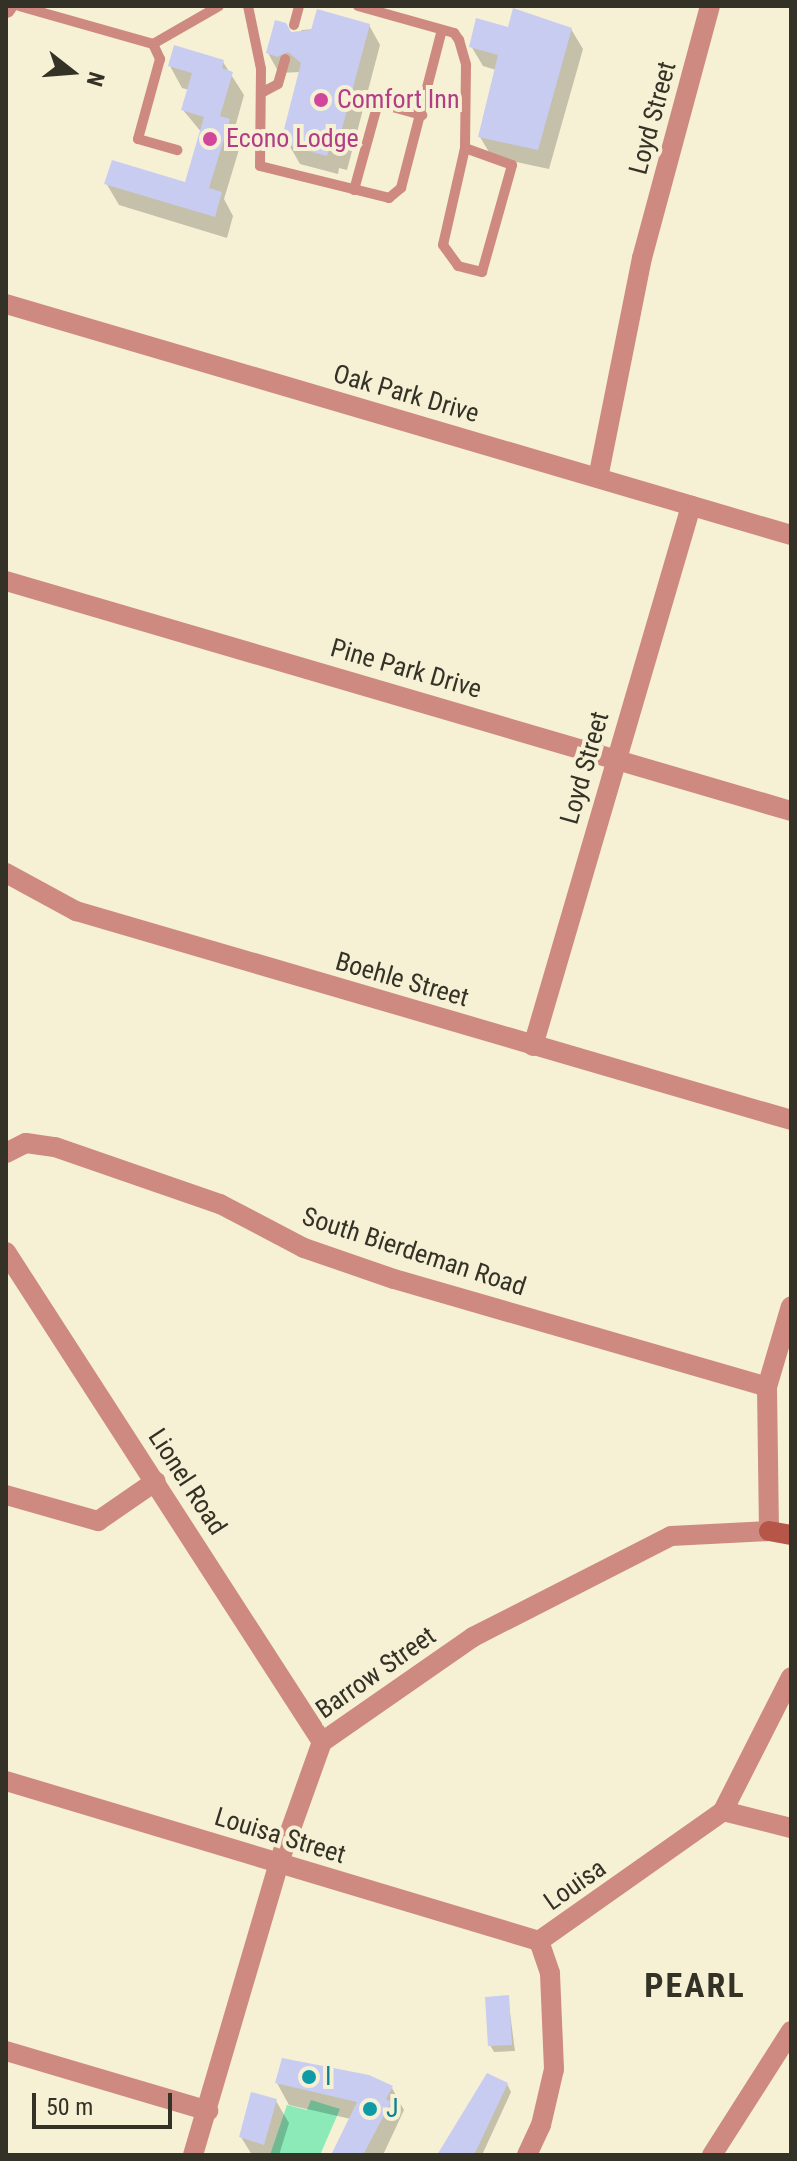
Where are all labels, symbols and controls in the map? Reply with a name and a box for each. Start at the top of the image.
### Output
north arrow [32,32,112,112]
street label: Loyd Street [623,58,683,178]
text: N [82,69,109,89]
place label: Comfort Inn [337,84,460,116]
marker: Comfort Inn [312,91,330,109]
place label: Econo Lodge [226,123,359,155]
marker: Econo Lodge [201,130,219,148]
street label: Oak Park Drive [330,358,482,430]
street label: Pine Park Drive [327,633,485,705]
street label: Loyd Street [554,708,616,828]
street label: Boehle Street [332,946,472,1014]
street label: South Bierdeman Road [298,1201,530,1303]
street label: Lionel Road [141,1423,233,1541]
street label: Barrow Street [310,1620,442,1726]
street label: Louisa Street [211,1801,349,1871]
street label: Louisa [538,1853,612,1917]
district label: PEARL [644,1966,746,2006]
place label: I [325,2061,332,2093]
marker: I [300,2068,318,2086]
scale bar [36,2077,176,2127]
text: 50 m [46,2093,93,2121]
place label: J [386,2093,399,2125]
marker: J [361,2100,379,2118]

